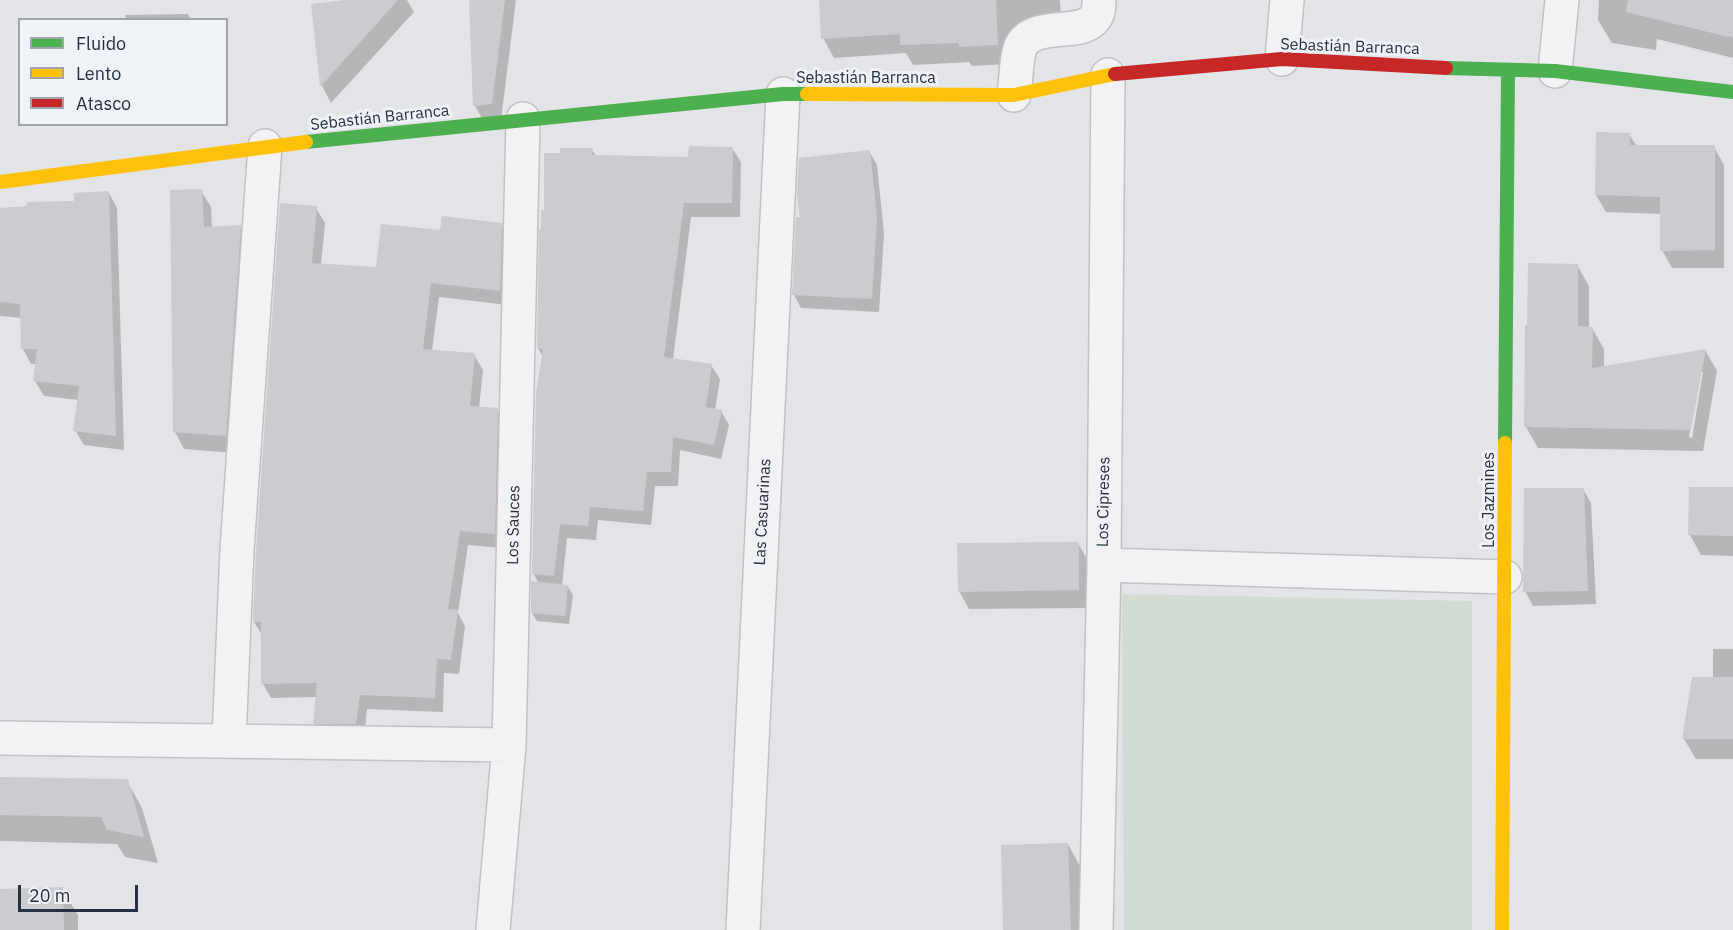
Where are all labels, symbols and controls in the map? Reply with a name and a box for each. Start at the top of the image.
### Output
legend [18,18,228,126]
text: Fluido [76,32,126,55]
street label: Sebastián Barranca [1280,35,1420,59]
text: Lento [76,62,121,85]
street label: Sebastián Barranca [796,68,936,88]
text: Atasco [76,92,131,115]
street label: Sebastián Barranca [310,101,450,135]
street label: Los Jazmines [1479,452,1499,548]
street label: Los Cipreses [1094,457,1114,547]
street label: Las Casuarinas [751,458,775,566]
street label: Los Sauces [504,485,524,565]
scale bar [21,873,141,911]
text: 20 m [29,884,71,907]

